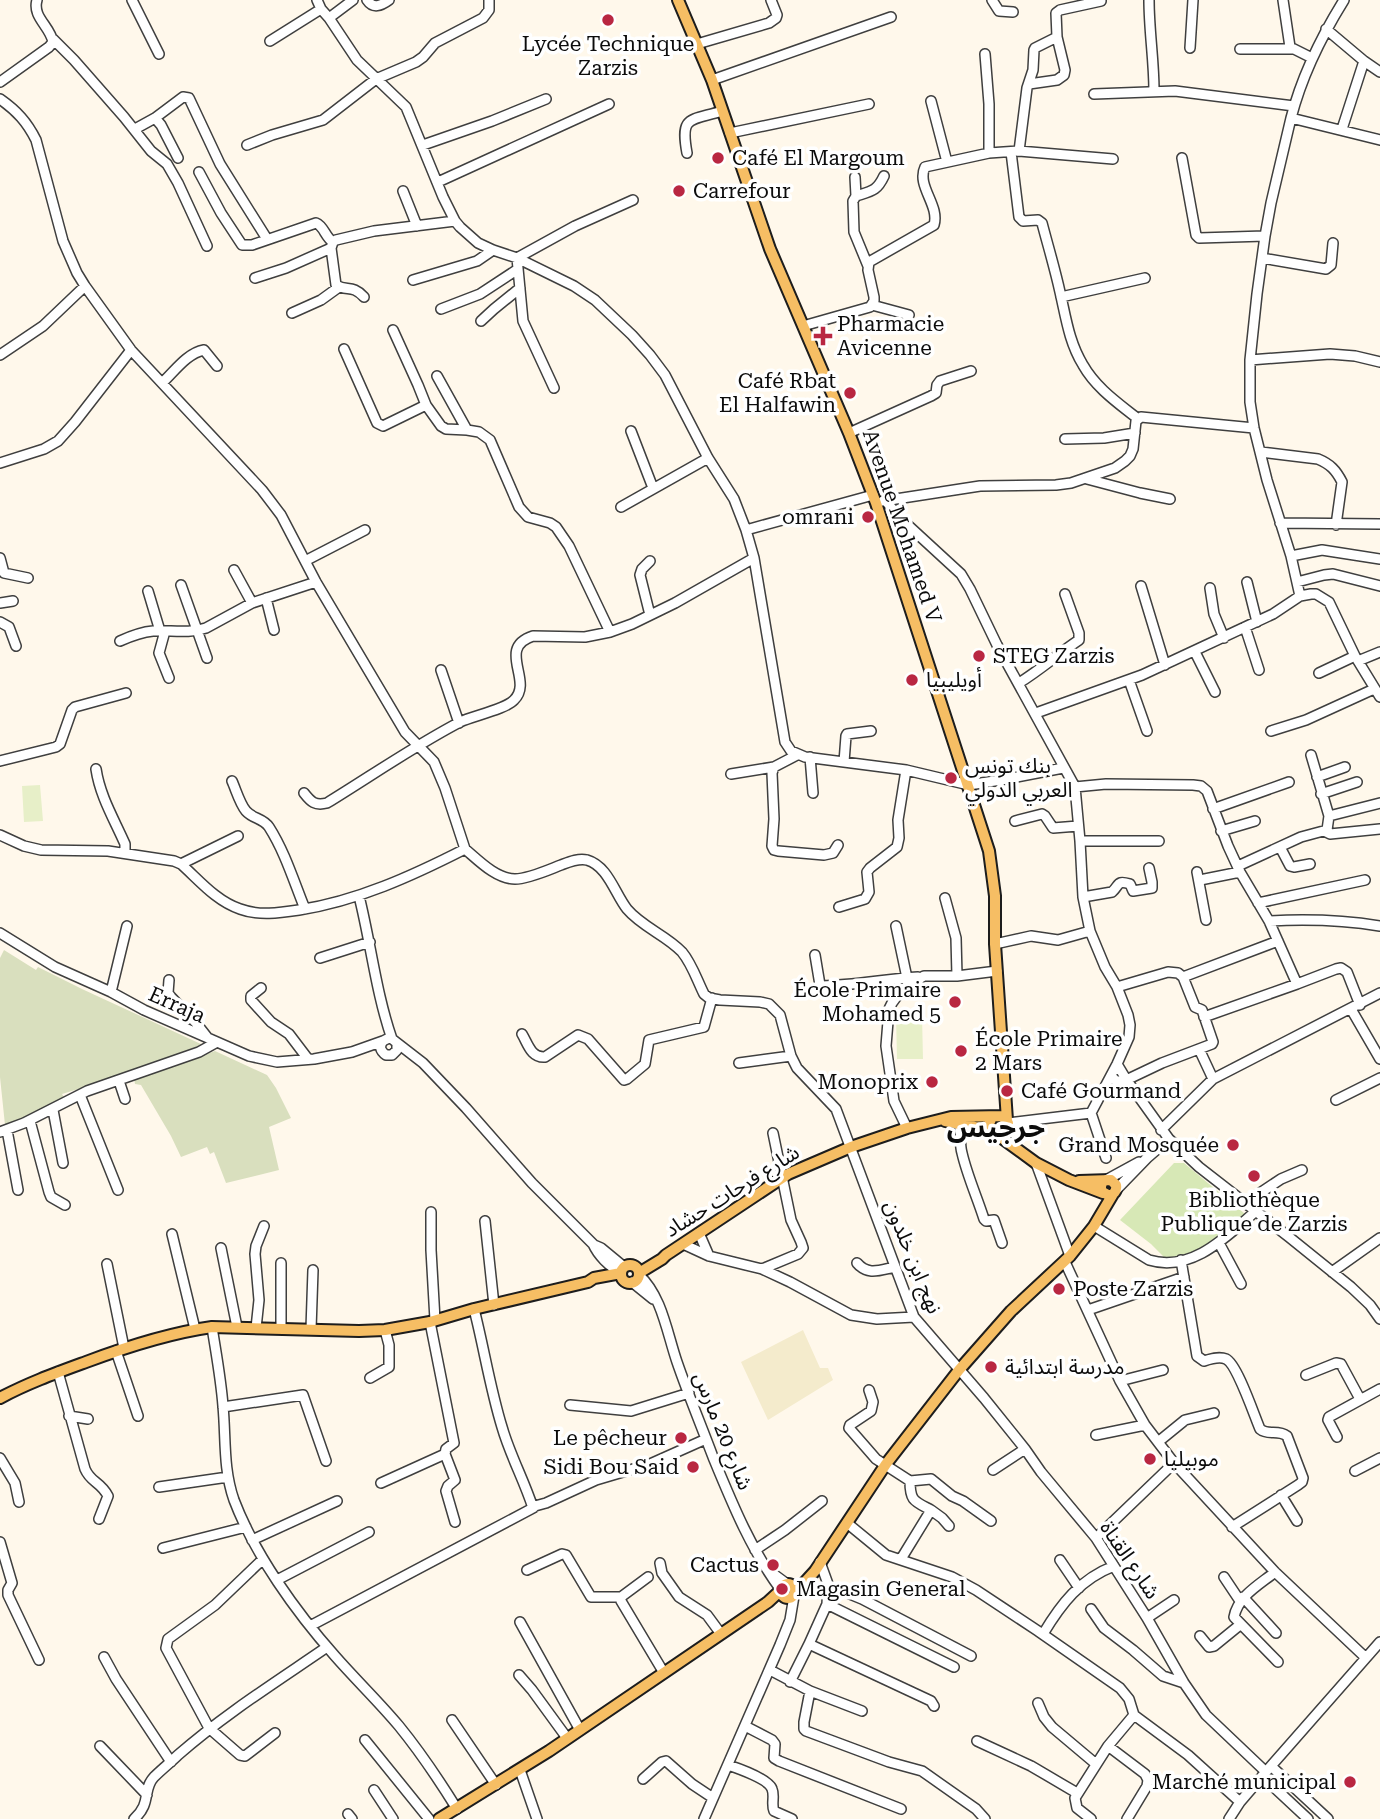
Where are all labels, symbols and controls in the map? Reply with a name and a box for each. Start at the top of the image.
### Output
marker: Lycée Technique Zarzis [600,12,616,28]
place label: Lycée Technique Zarzis [522,32,694,80]
place label: Café El Margoum [732,146,905,170]
marker: Café El Margoum [710,150,726,166]
place label: Carrefour [693,179,791,203]
marker: Carrefour [671,183,687,199]
place label: Pharmacie Avicenne [837,312,944,360]
marker: Pharmacie Avicenne [815,328,831,344]
place label: Café Rbat El Halfawin [719,369,836,417]
marker: Café Rbat El Halfawin [842,385,858,401]
street label: Avenue Mohamed V [858,426,946,626]
place label: omrani [782,505,854,529]
marker: omrani [860,509,876,525]
place label: STEG Zarzis [993,644,1115,668]
marker: STEG Zarzis [971,648,987,664]
place label: أويليبيا [926,667,982,692]
marker: أويليبيا [904,672,920,688]
place label: بنك تونس العربي الدولي [965,754,1072,806]
marker: بنك تونس العربي الدولي [943,770,959,786]
place label: École Primaire Mohamed 5 [793,977,941,1026]
street label: Erraja [145,982,210,1028]
marker: École Primaire Mohamed 5 [947,994,963,1010]
place label: École Primaire 2 Mars [975,1026,1123,1075]
marker: École Primaire 2 Mars [953,1043,969,1059]
place label: Monoprix [818,1070,918,1094]
marker: Monoprix [924,1074,940,1090]
place label: Café Gourmand [1021,1079,1182,1103]
marker: Café Gourmand [999,1083,1015,1099]
district label: جرجيس [947,1111,1045,1144]
place label: Grand Mosquée [1058,1133,1219,1157]
marker: Grand Mosquée [1225,1137,1241,1153]
street label: شارع فرحات حشاد [660,1140,805,1245]
marker: Bibliothèque Publique de Zarzis [1246,1168,1262,1184]
place label: Bibliothèque Publique de Zarzis [1160,1188,1348,1236]
street label: نهج ابن خلدون [877,1197,947,1318]
place label: Poste Zarzis [1073,1277,1193,1301]
marker: Poste Zarzis [1051,1281,1067,1297]
place label: مدرسة ابتدائية [1005,1355,1125,1379]
marker: مدرسة ابتدائية [983,1359,999,1375]
street label: شارع 20 مارس [686,1369,757,1494]
place label: Le pêcheur [553,1426,667,1450]
marker: Le pêcheur [673,1430,689,1446]
place label: موبيليا [1164,1447,1219,1471]
marker: موبيليا [1142,1451,1158,1467]
place label: Sidi Bou Said [544,1455,680,1479]
marker: Sidi Bou Said [685,1459,701,1475]
street label: شارع القناة [1093,1516,1165,1605]
place label: Cactus [690,1553,759,1577]
marker: Cactus [765,1557,781,1573]
place label: Magasin General [796,1577,966,1601]
marker: Magasin General [774,1581,790,1597]
place label: Marché municipal [1152,1770,1336,1794]
marker: Marché municipal [1342,1774,1358,1790]

